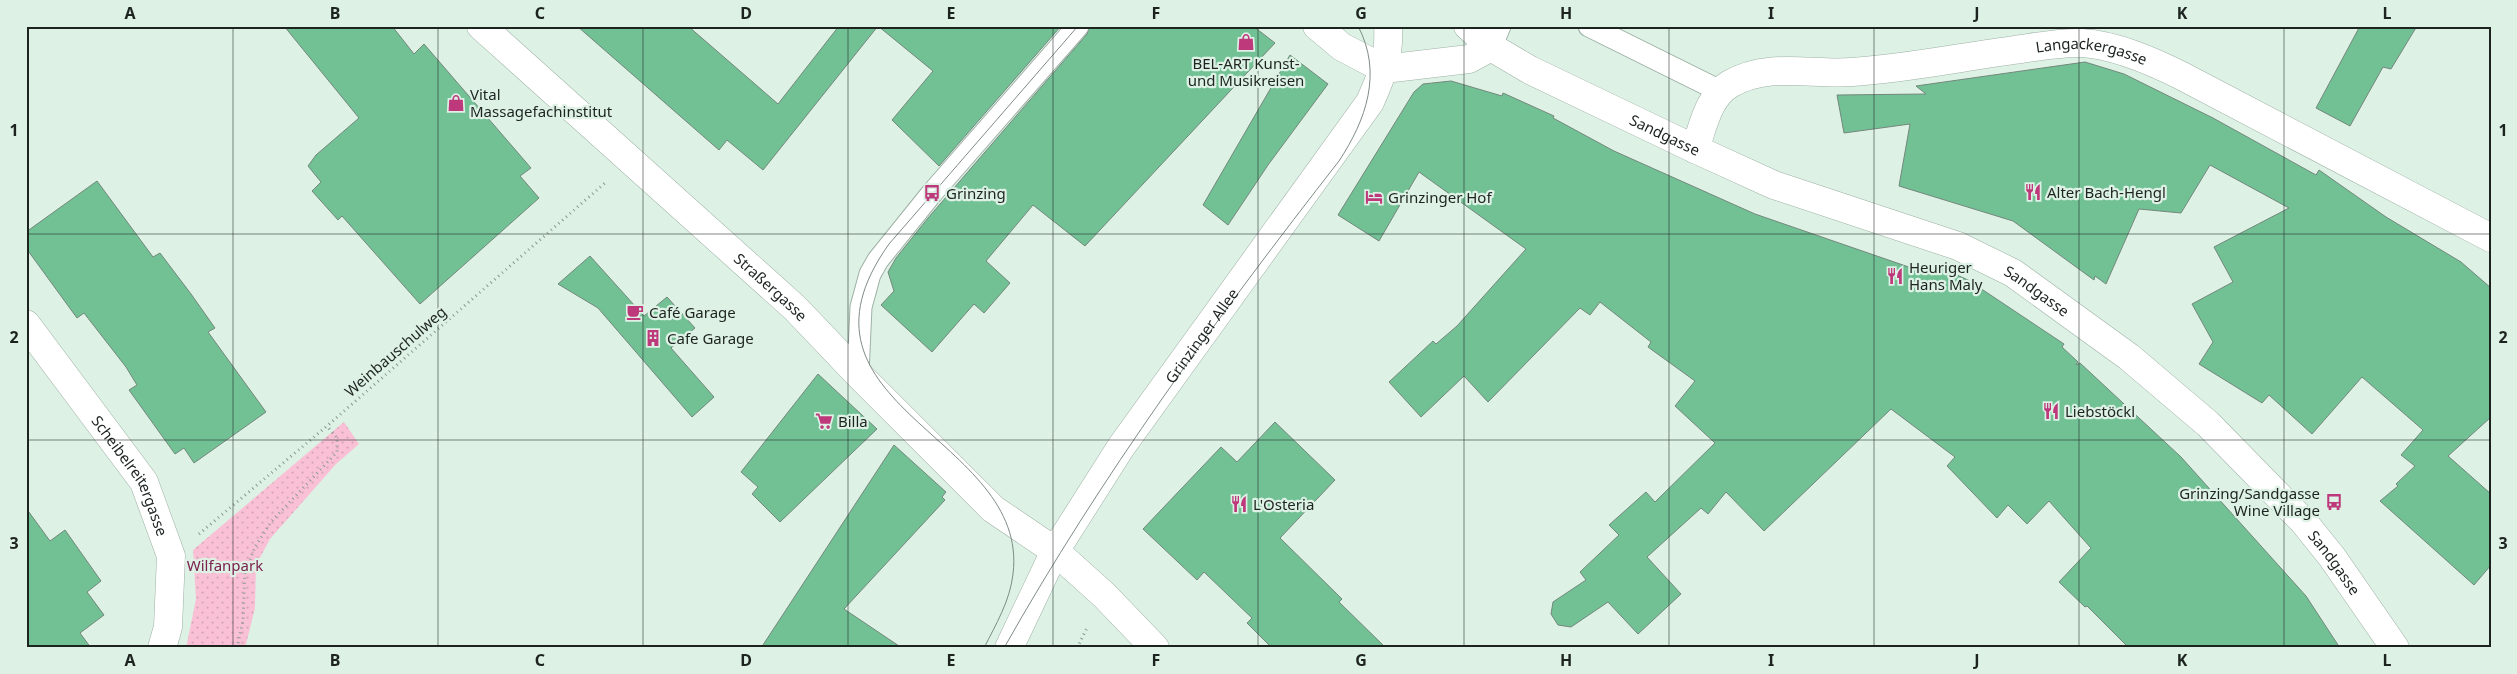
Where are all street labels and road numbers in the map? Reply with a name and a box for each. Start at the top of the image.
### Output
street label: Langackergasse [2034,33,2150,69]
street label: Sandgasse [1626,109,1703,160]
street label: Straßergasse [730,248,812,325]
street label: Sandgasse [2001,260,2074,321]
street label: Grinzinger Allee [1160,284,1243,387]
street label: Weinbauschulweg [340,301,450,401]
street label: Scheibelreitergasse [88,411,173,538]
street label: Sandgasse [2304,526,2365,599]

